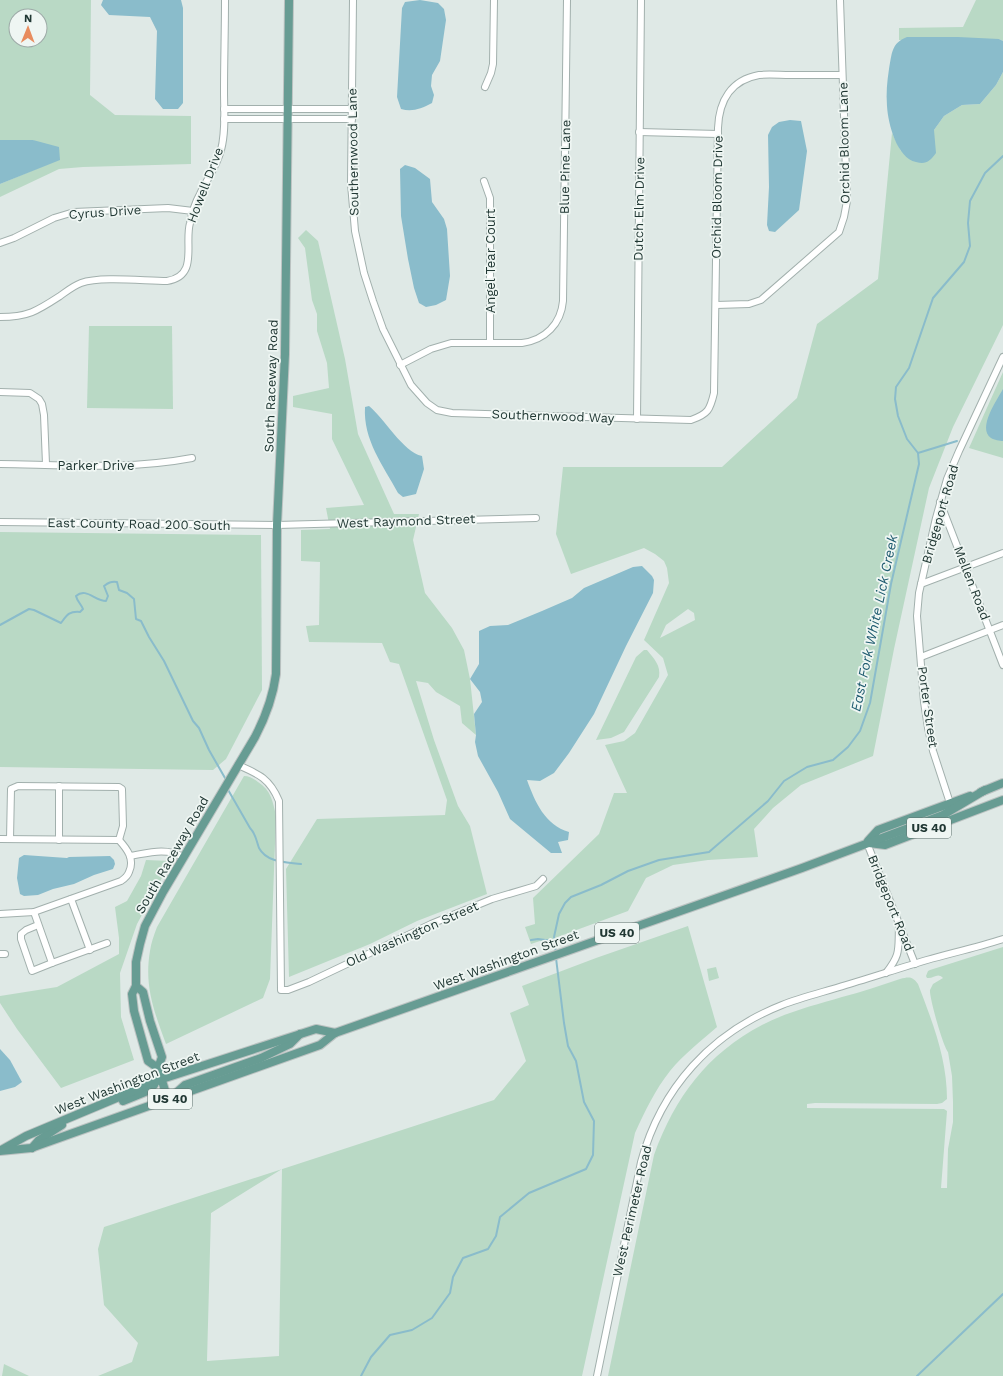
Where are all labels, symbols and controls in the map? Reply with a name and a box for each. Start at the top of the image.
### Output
north arrow [8,8,48,48]
text: N [24,12,32,25]
street label: Orchid Bloom Lane [835,82,853,204]
street label: Southernwood Lane [344,88,362,216]
street label: Blue Pine Lane [557,120,573,214]
street label: Orchid Bloom Drive [708,135,726,259]
street label: Howell Drive [184,145,226,225]
street label: Dutch Elm Drive [631,157,647,261]
street label: Cyrus Drive [68,202,142,222]
street label: Angel Tear Court [483,208,498,313]
street label: South Raceway Road [261,319,281,453]
street label: Southernwood Way [491,406,615,426]
street label: Parker Drive [58,458,135,473]
street label: Bridgeport Road [919,463,961,565]
street label: West Raymond Street [336,511,476,531]
street label: East County Road 200 South [47,515,231,533]
water label: East Fork White Lick Creek [847,533,901,713]
street label: Mellen Road [951,544,993,622]
street label: Porter Street [915,665,941,749]
street label: South Raceway Road [132,794,212,916]
road number: US 40 [907,818,951,838]
street label: Bridgeport Road [865,853,917,953]
street label: Old Washington Street [343,898,481,970]
road number: US 40 [595,923,639,943]
street label: West Washington Street [431,927,581,993]
street label: West Washington Street [53,1048,202,1118]
road number: US 40 [148,1089,192,1109]
street label: West Perimeter Road [610,1144,654,1278]

